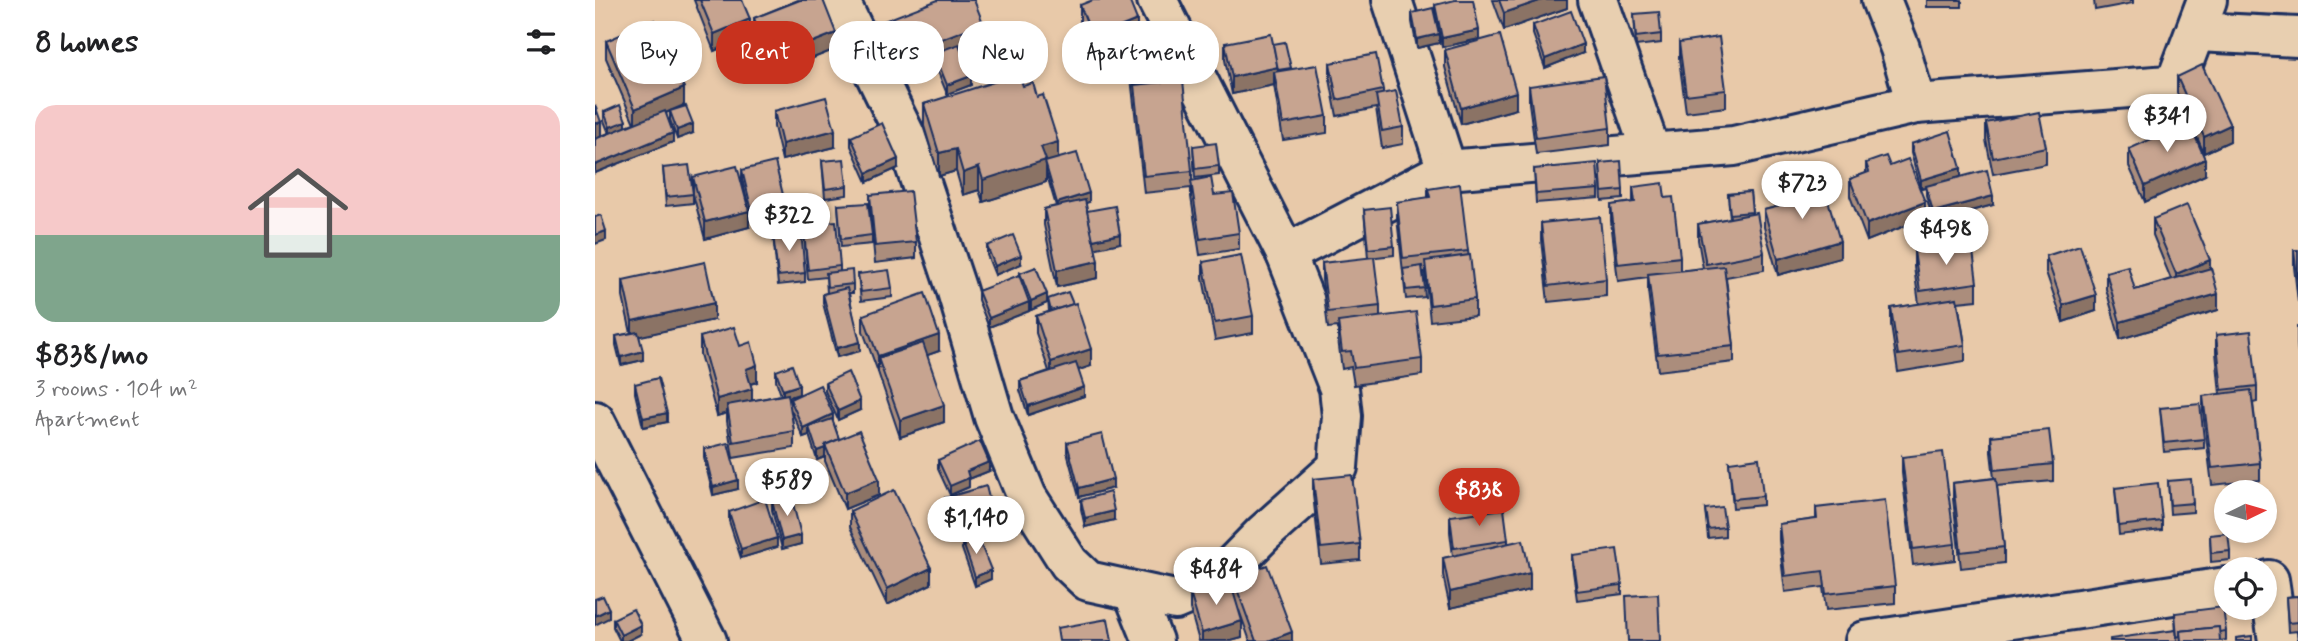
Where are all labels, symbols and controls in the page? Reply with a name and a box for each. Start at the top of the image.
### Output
chip: Buy [616,21,702,84]
chip: Rent [716,21,815,84]
chip: Filters [829,21,944,84]
chip: New [958,21,1048,84]
chip: Apartment [1062,21,1219,84]
text: 8 homes [35,23,138,62]
icon: filters [522,23,560,61]
pin: $341 [2126,94,2208,154]
text: $341 [2144,102,2190,132]
icon: home [235,150,361,276]
pin: $723 [1761,162,1843,221]
text: $723 [1777,169,1827,199]
pin: $322 [748,194,830,253]
text: $322 [764,201,814,231]
pin: $498 [1905,208,1987,267]
text: $498 [1919,215,1973,245]
text: $838/mo [35,336,148,375]
text: 3 rooms · 104 m² [35,375,198,405]
text: Apartment [35,405,140,435]
pin: $589 [746,458,828,518]
text: $589 [761,466,813,496]
pin: $838 [1438,468,1520,528]
text: $838 [1455,476,1503,506]
north arrow [2214,480,2277,542]
map controls [2214,480,2277,620]
pin: $1,140 [919,496,1033,556]
text: $1,140 [943,504,1009,534]
pin: $484 [1175,548,1257,607]
text: $484 [1189,555,1243,585]
button: locate [2214,557,2277,620]

